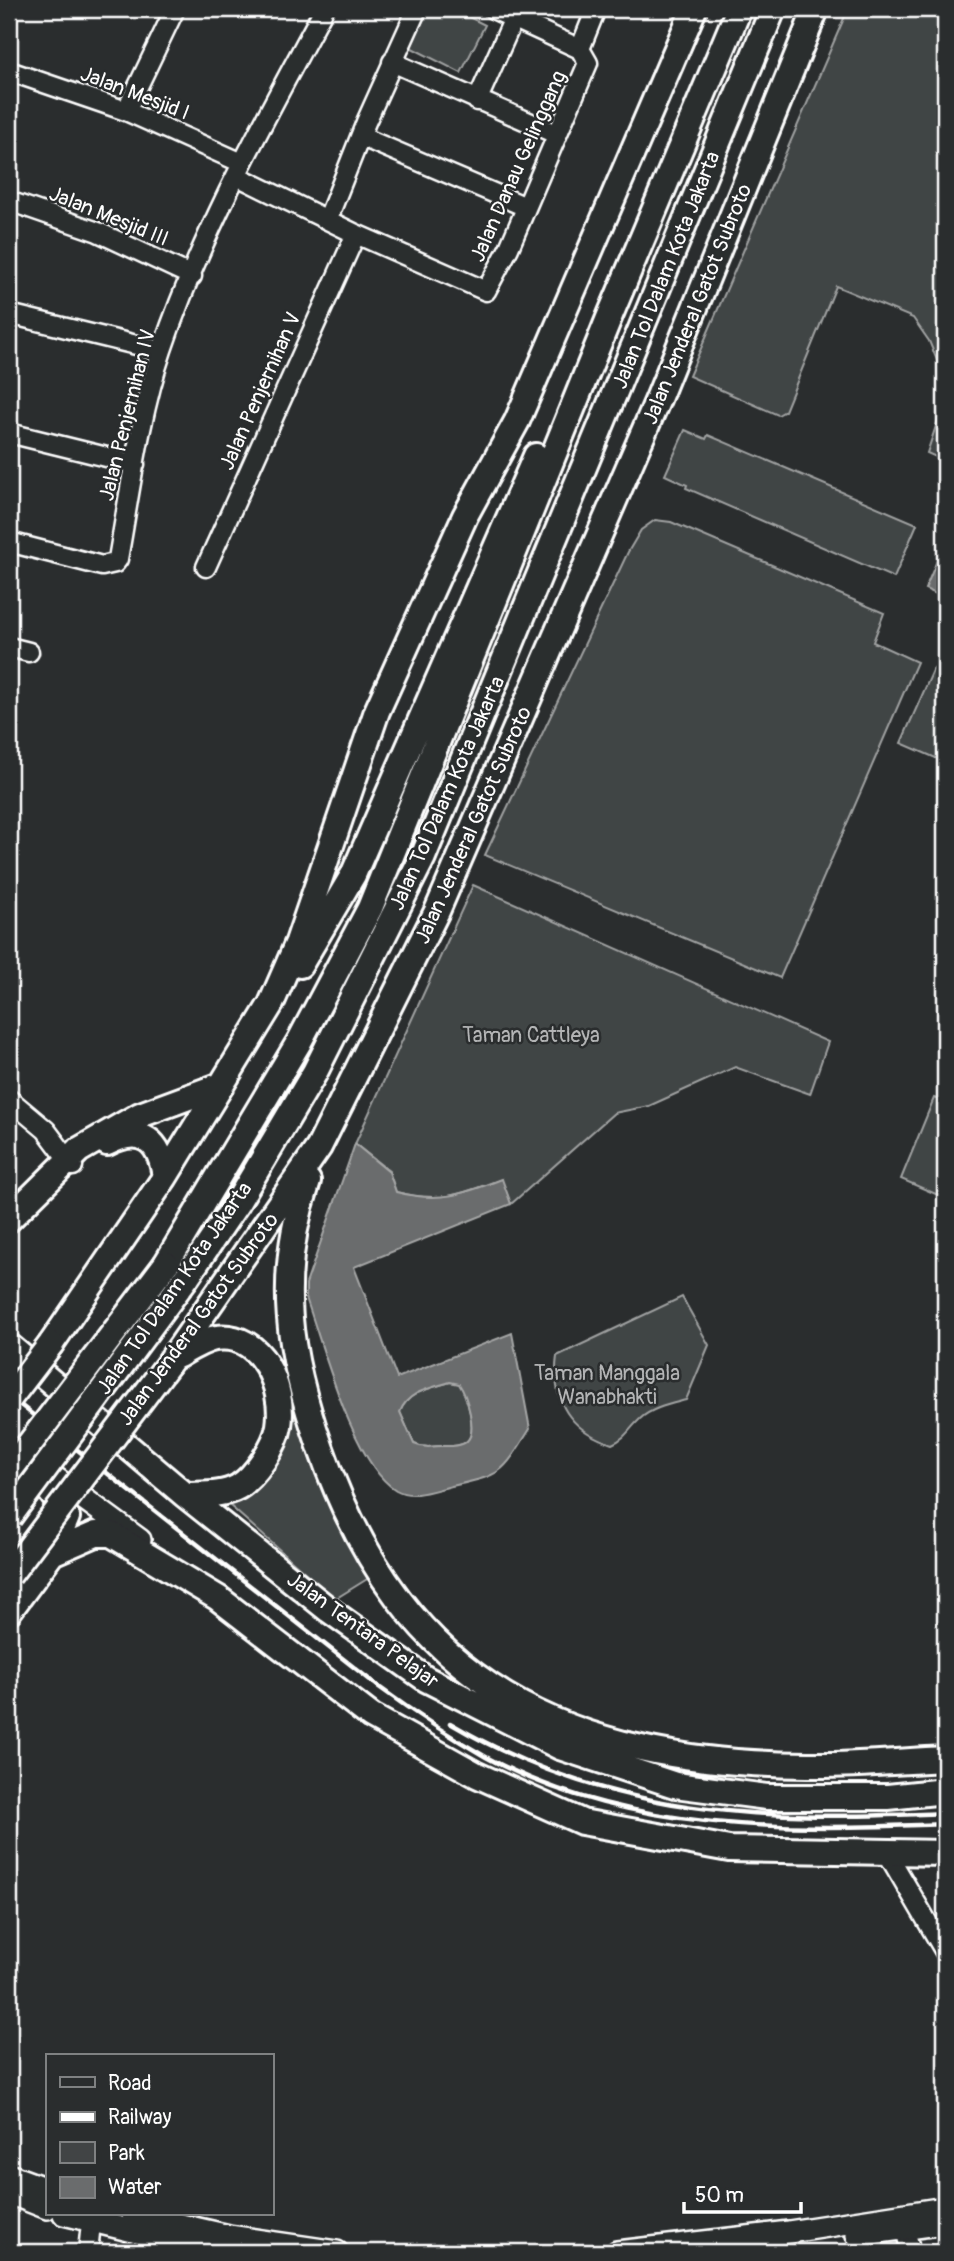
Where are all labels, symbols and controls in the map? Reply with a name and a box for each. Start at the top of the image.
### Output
street label: Jalan Mesjid I [76,60,193,127]
street label: Jalan Danau Gelinggang [464,66,573,266]
street label: Jalan Tol Dalam Kota Jakarta [606,148,726,393]
street label: Jalan Mesjid III [45,180,172,253]
street label: Jalan Jenderal Gatot Subroto [637,180,758,428]
street label: Jalan Penjernihan V [214,308,307,474]
street label: Jalan Penjernihan IV [93,326,162,504]
street label: Jalan Tol Dalam Kota Jakarta [384,672,511,915]
street label: Jalan Jenderal Gatot Subroto [409,702,538,948]
park label: Taman Cattleya [462,1022,600,1049]
street label: Jalan Tol Dalam Kota Jakarta [91,1177,258,1400]
street label: Jalan Jenderal Gatot Subroto [112,1207,285,1431]
park label: Taman Manggala Wanabhakti [534,1360,680,1411]
street label: Jalan Tentara Pelajar [281,1566,444,1695]
legend [46,2054,273,2216]
text: Road [108,2070,152,2097]
text: Railway [108,2104,172,2131]
text: Park [108,2140,145,2167]
scale bar [684,2170,802,2214]
text: Water [108,2174,162,2201]
text: 50 m [695,2182,744,2209]

